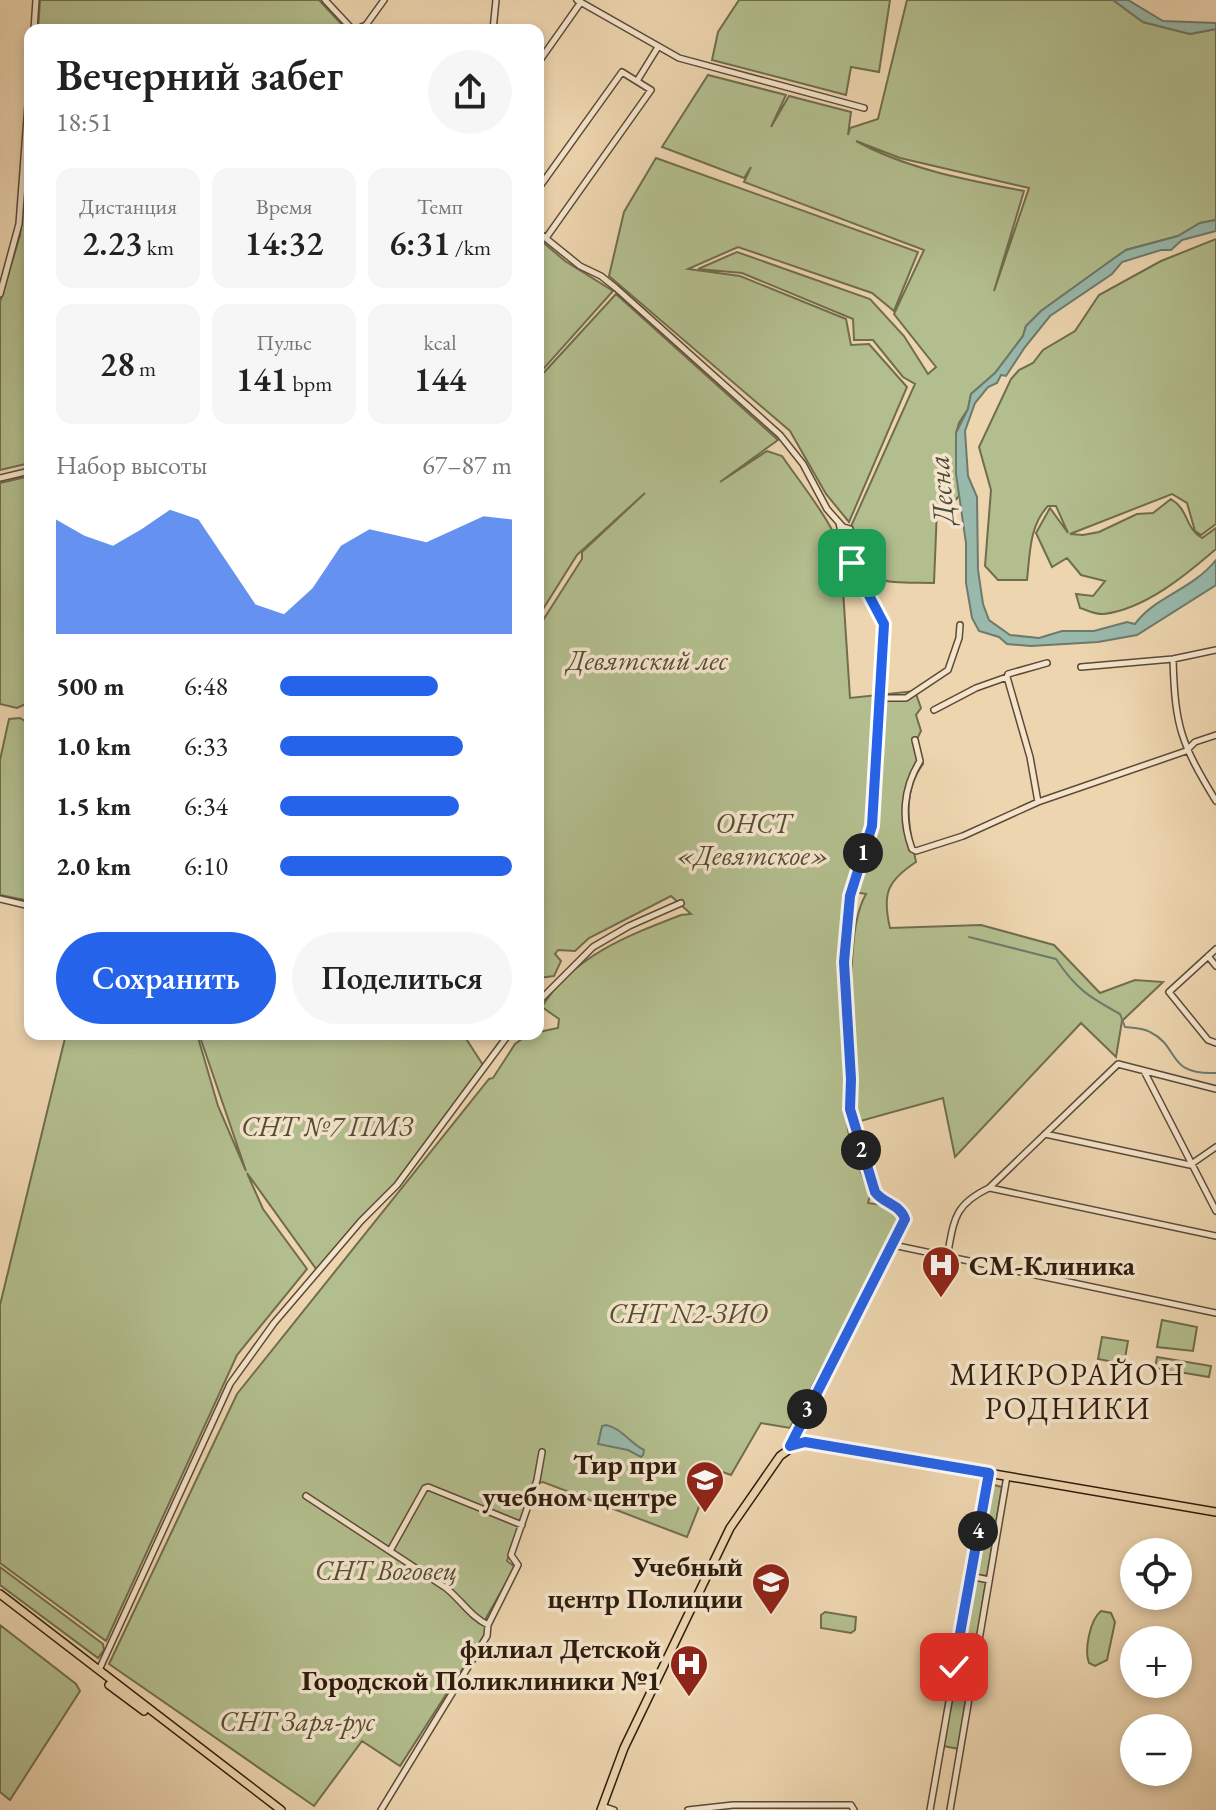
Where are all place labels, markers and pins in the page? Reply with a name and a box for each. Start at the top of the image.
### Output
pin [818,529,886,597]
pin: 1 [843,833,883,873]
pin: 2 [841,1130,881,1170]
hospital icon: СМ-Клиника [920,1244,962,1299]
place label: СМ-Клиника [969,1247,1136,1283]
pin: 3 [787,1389,827,1429]
place label: Тир при учебном центре [482,1446,677,1514]
school or university icon: Тир при учебном центре [684,1459,726,1514]
pin: 4 [958,1511,998,1551]
place label: Учебный центр Полиции [548,1548,743,1616]
school or university icon: Учебный центр Полиции [750,1561,792,1616]
place label: филиал Детской Городской Поликлиники №1 [302,1630,661,1698]
pin [920,1633,988,1701]
hospital icon: филиал Детской Городской Поликлиники №1 [668,1643,710,1698]

